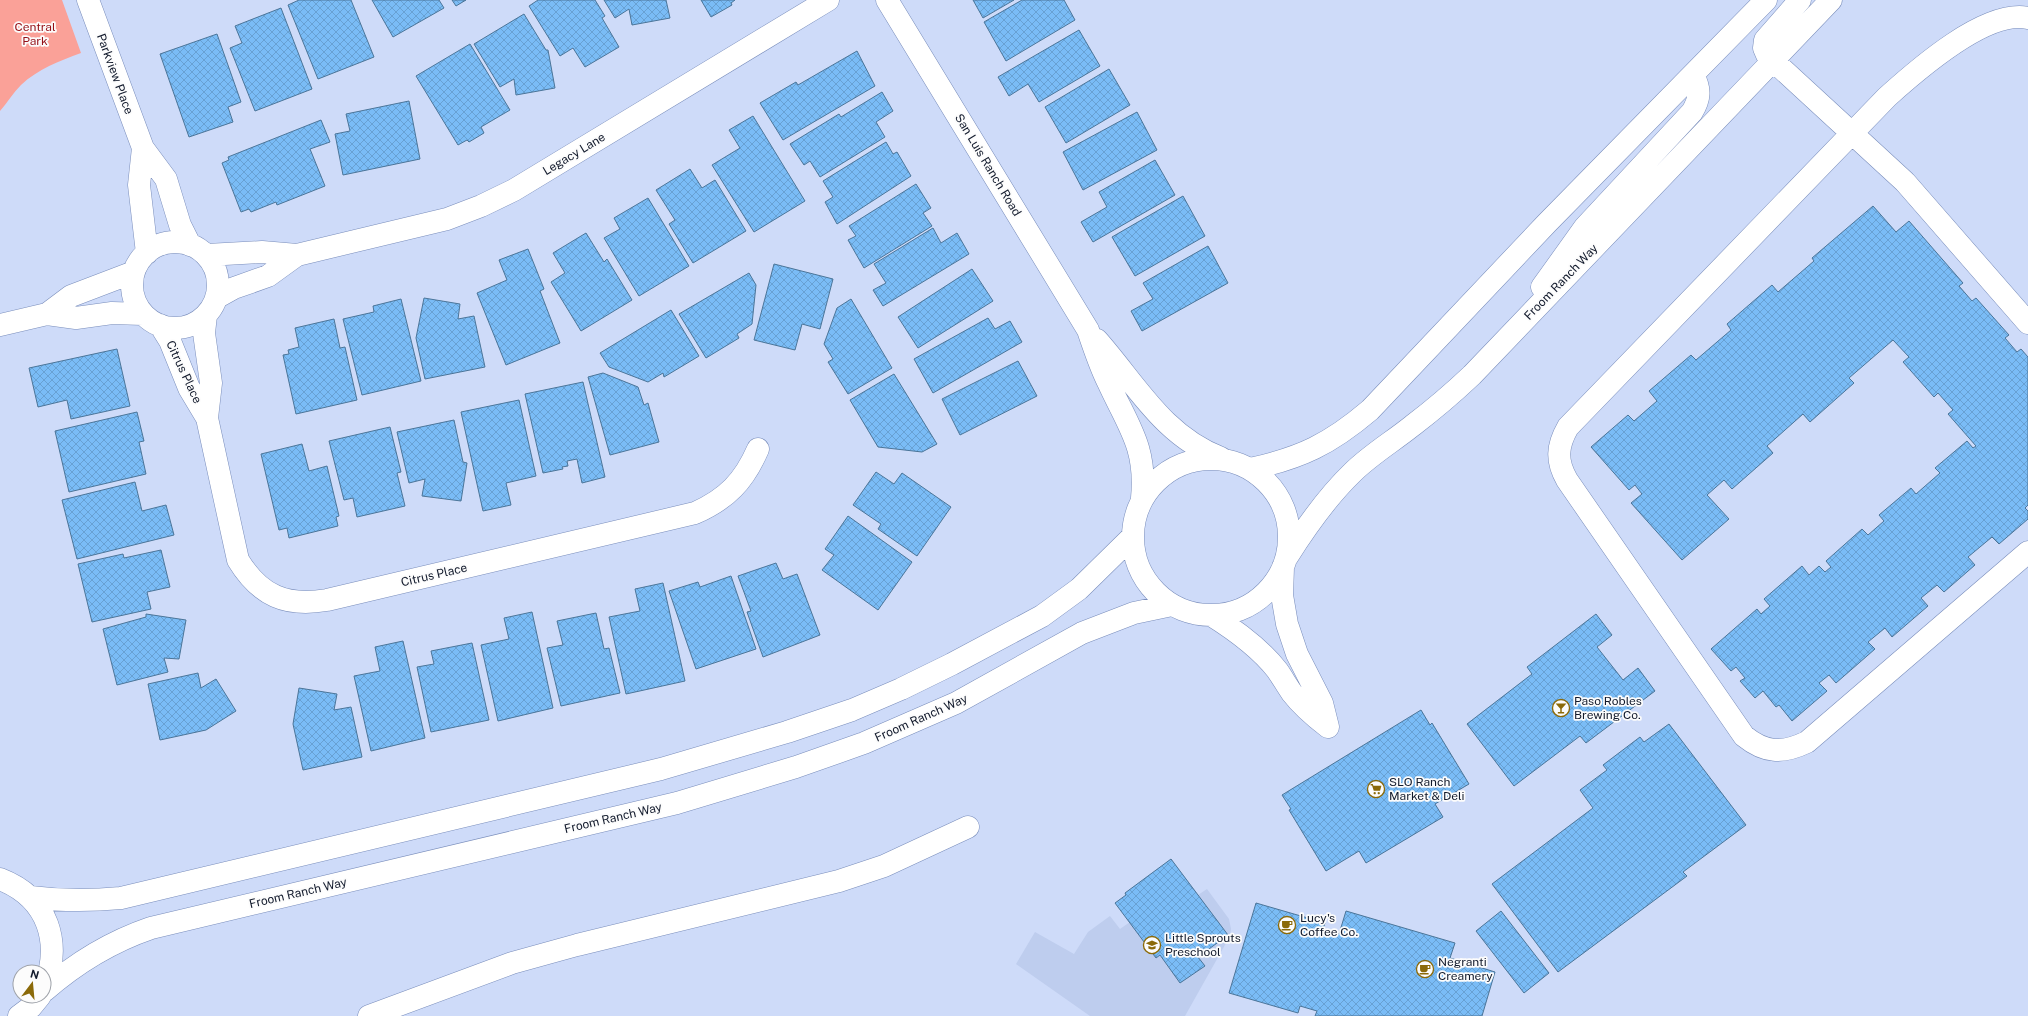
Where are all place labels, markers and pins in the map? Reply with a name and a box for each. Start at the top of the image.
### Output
place label: Paso Robles Brewing Co. [1574,694,1642,722]
bar icon: Paso Robles Brewing Co. [1551,698,1571,718]
place label: SLO Ranch Market & Deli [1389,775,1465,803]
supermarket icon: SLO Ranch Market & Deli [1366,779,1386,799]
place label: Lucy's Coffee Co. [1300,911,1358,939]
cafe icon: Lucy's Coffee Co. [1277,915,1297,935]
place label: Little Sprouts Preschool [1165,931,1241,959]
school or university icon: Little Sprouts Preschool [1142,935,1162,955]
place label: Negranti Creamery [1438,955,1493,983]
cafe icon: Negranti Creamery [1415,959,1435,979]

